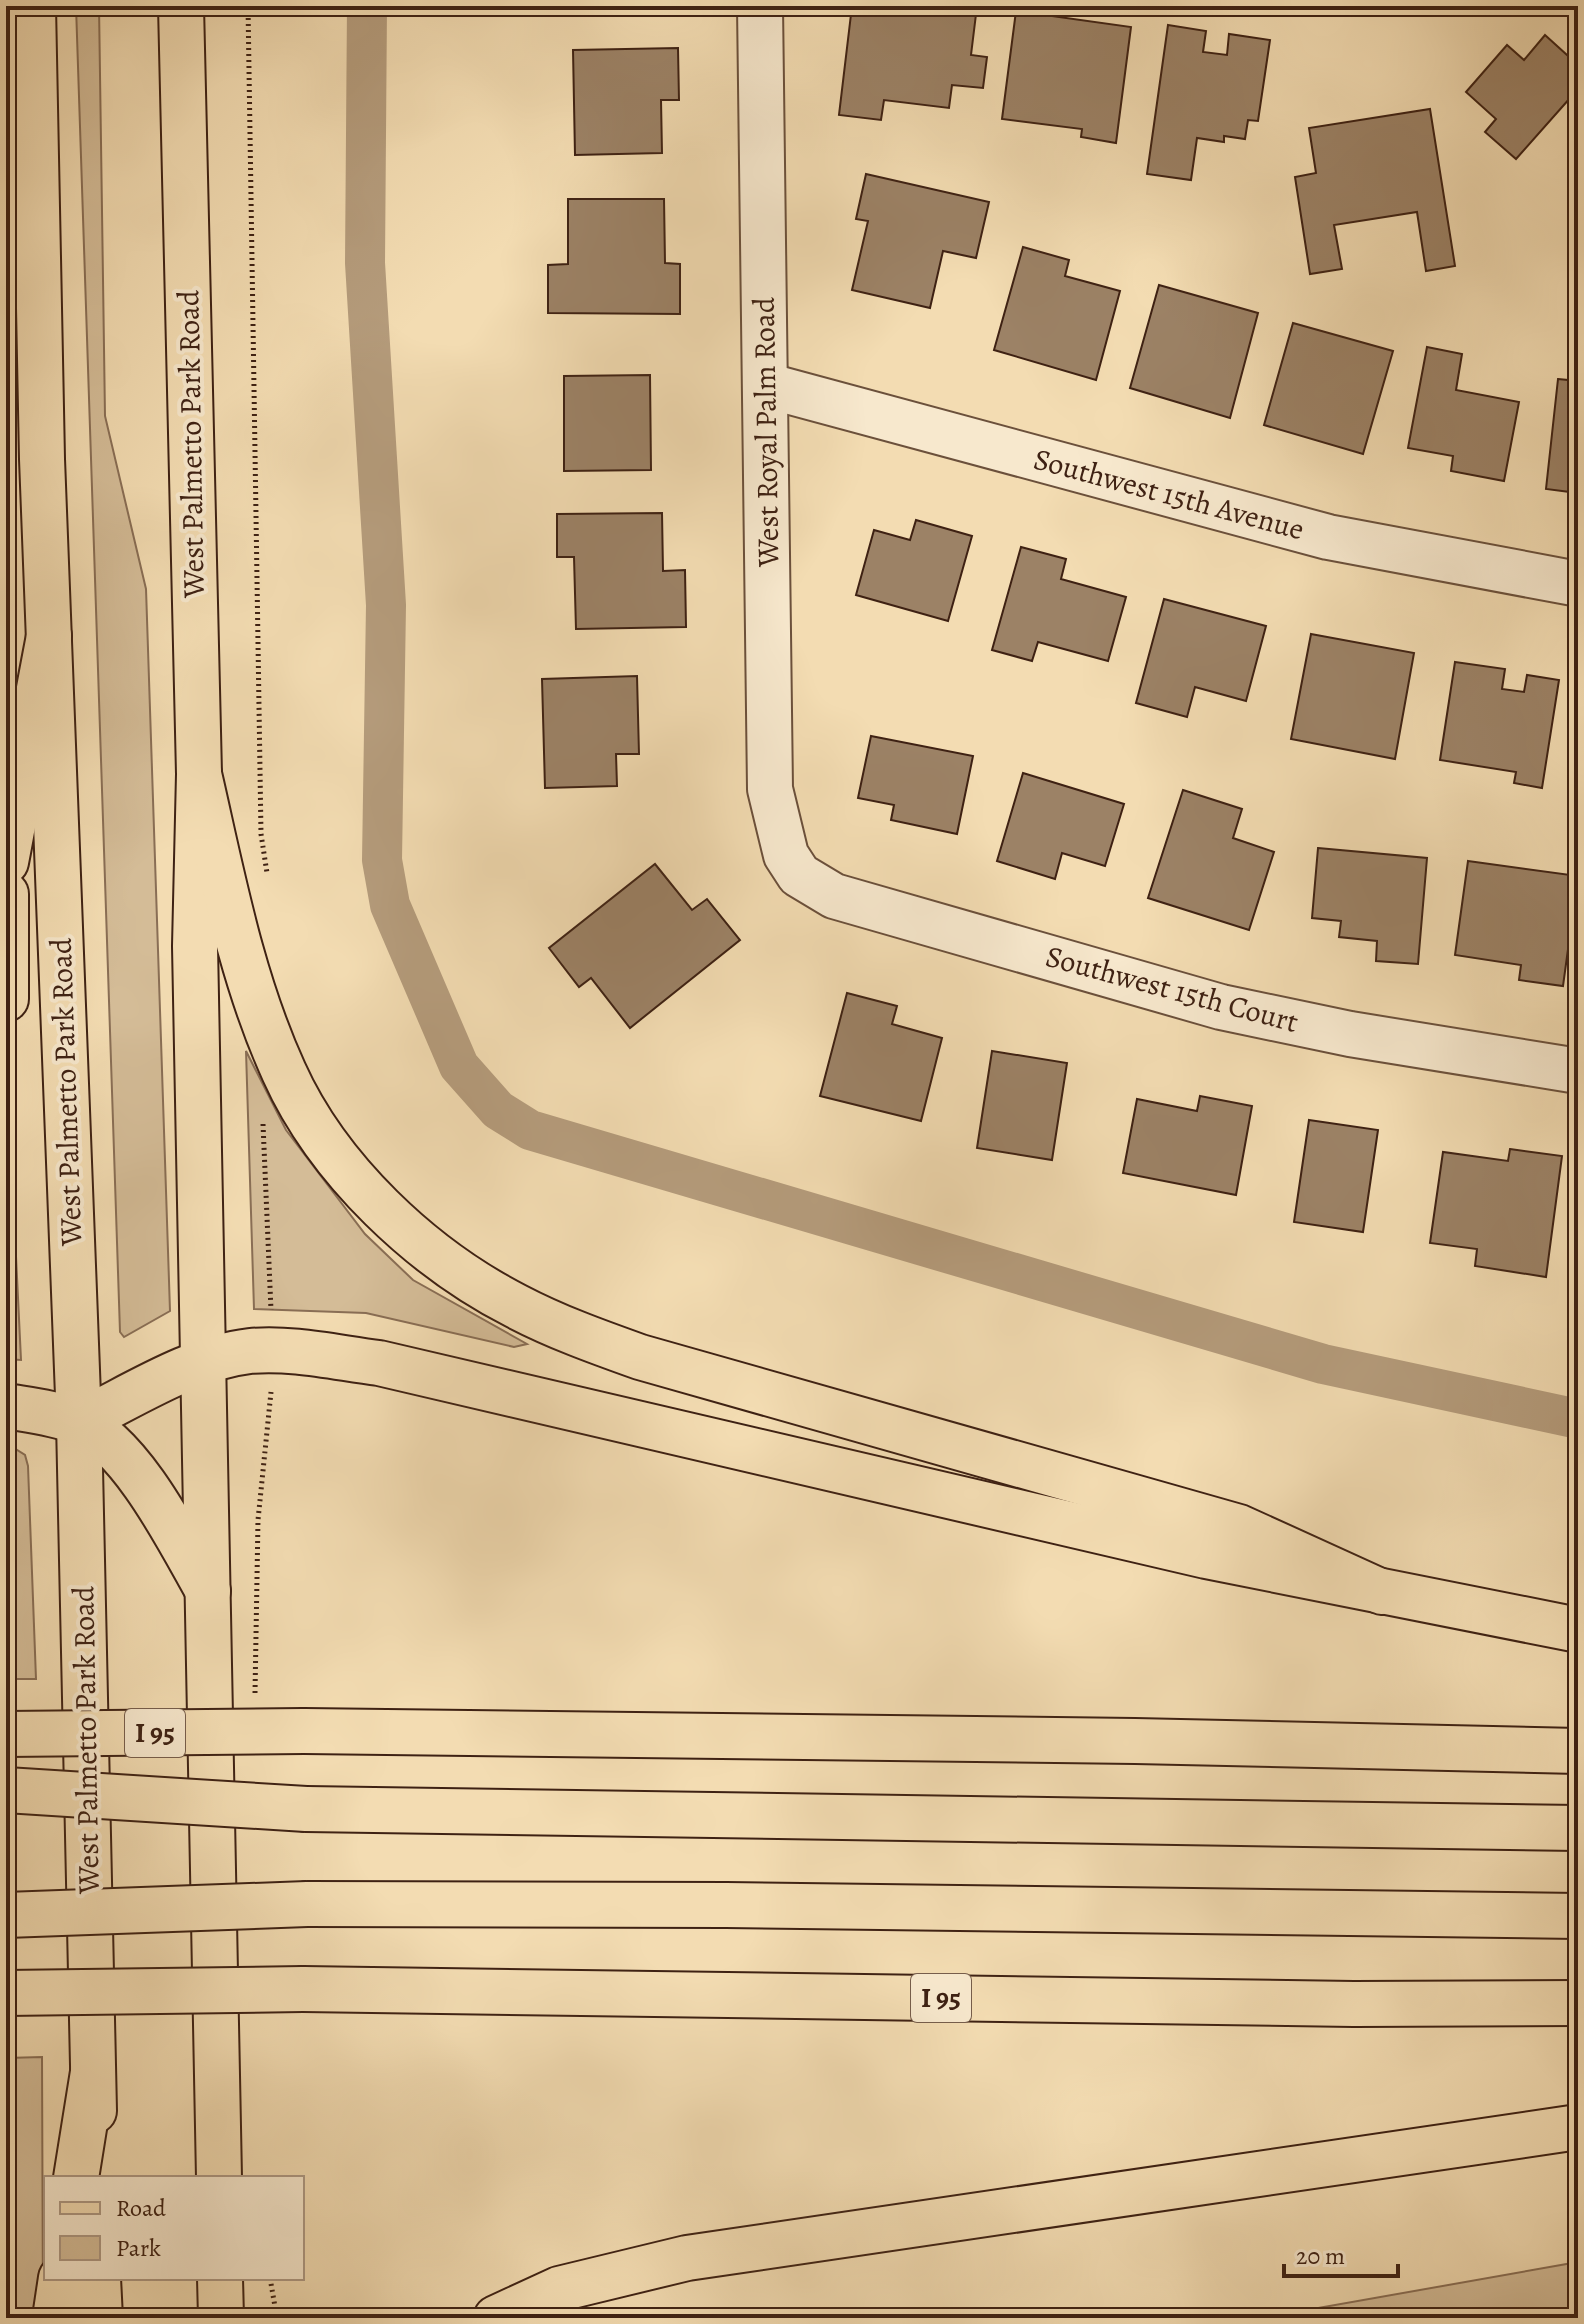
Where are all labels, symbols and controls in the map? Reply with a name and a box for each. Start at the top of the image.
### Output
street label: West Palmetto Park Road [168,289,214,599]
street label: West Royal Palm Road [744,296,788,568]
street label: Southwest 15th Avenue [1029,439,1309,549]
street label: West Palmetto Park Road [41,936,91,1248]
street label: Southwest 15th Court [1041,936,1303,1042]
street label: West Palmetto Park Road [63,1585,109,1895]
road number: I 95 [125,1709,185,1757]
road number: I 95 [911,1974,971,2022]
legend [44,2176,304,2280]
text: Road [116,2192,166,2224]
scale bar [1284,2228,1398,2278]
text: Park [116,2232,161,2264]
text: 20 m [1296,2240,1345,2272]

